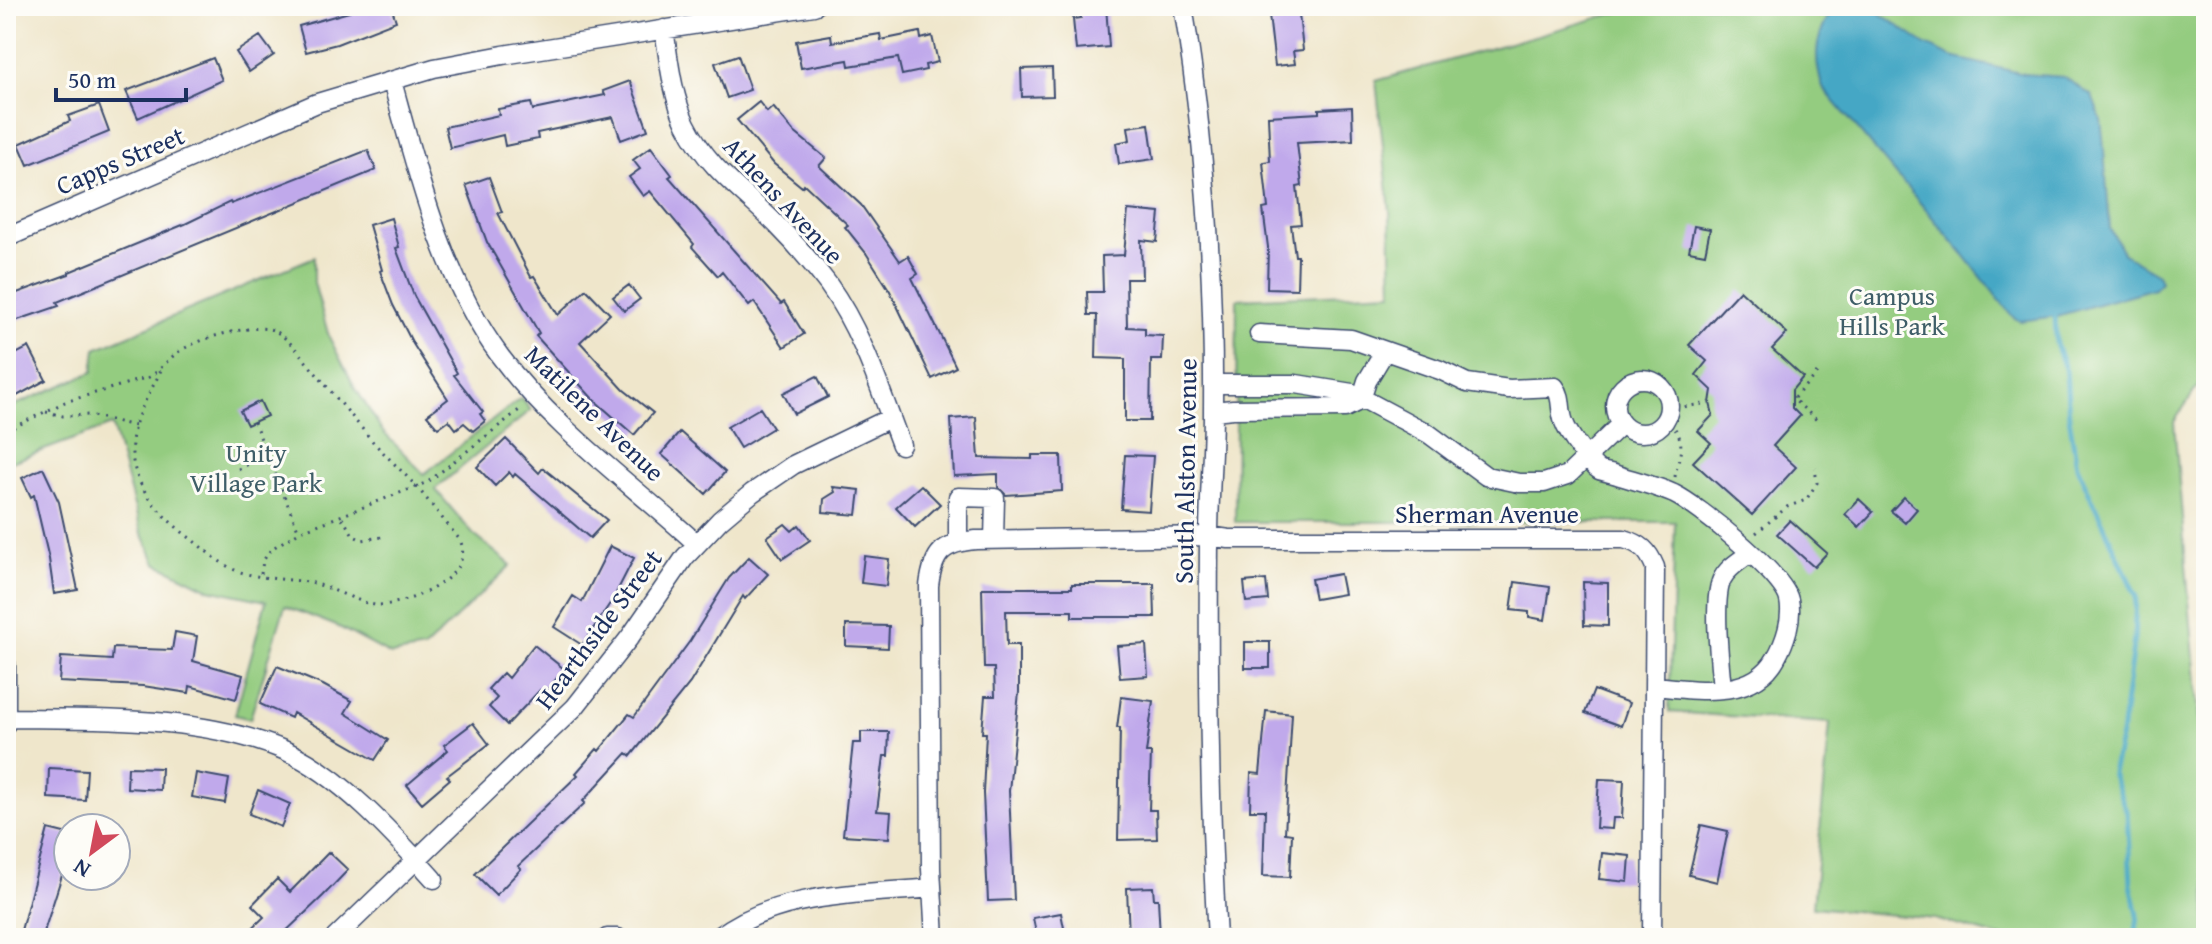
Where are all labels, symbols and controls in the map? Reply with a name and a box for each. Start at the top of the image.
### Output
scale bar [56,52,186,102]
text: 50 m [68,62,116,97]
street label: Capps Street [50,115,190,205]
street label: Athens Avenue [714,127,854,273]
park label: Campus Hills Park [1839,276,1945,345]
street label: Matilene Avenue [516,336,674,490]
street label: South Alston Avenue [1164,358,1206,584]
park label: Unity Village Park [190,433,323,502]
street label: Sherman Avenue [1395,494,1579,533]
street label: Hearthside Street [525,541,671,717]
north arrow [52,812,132,892]
text: N [66,851,96,886]

